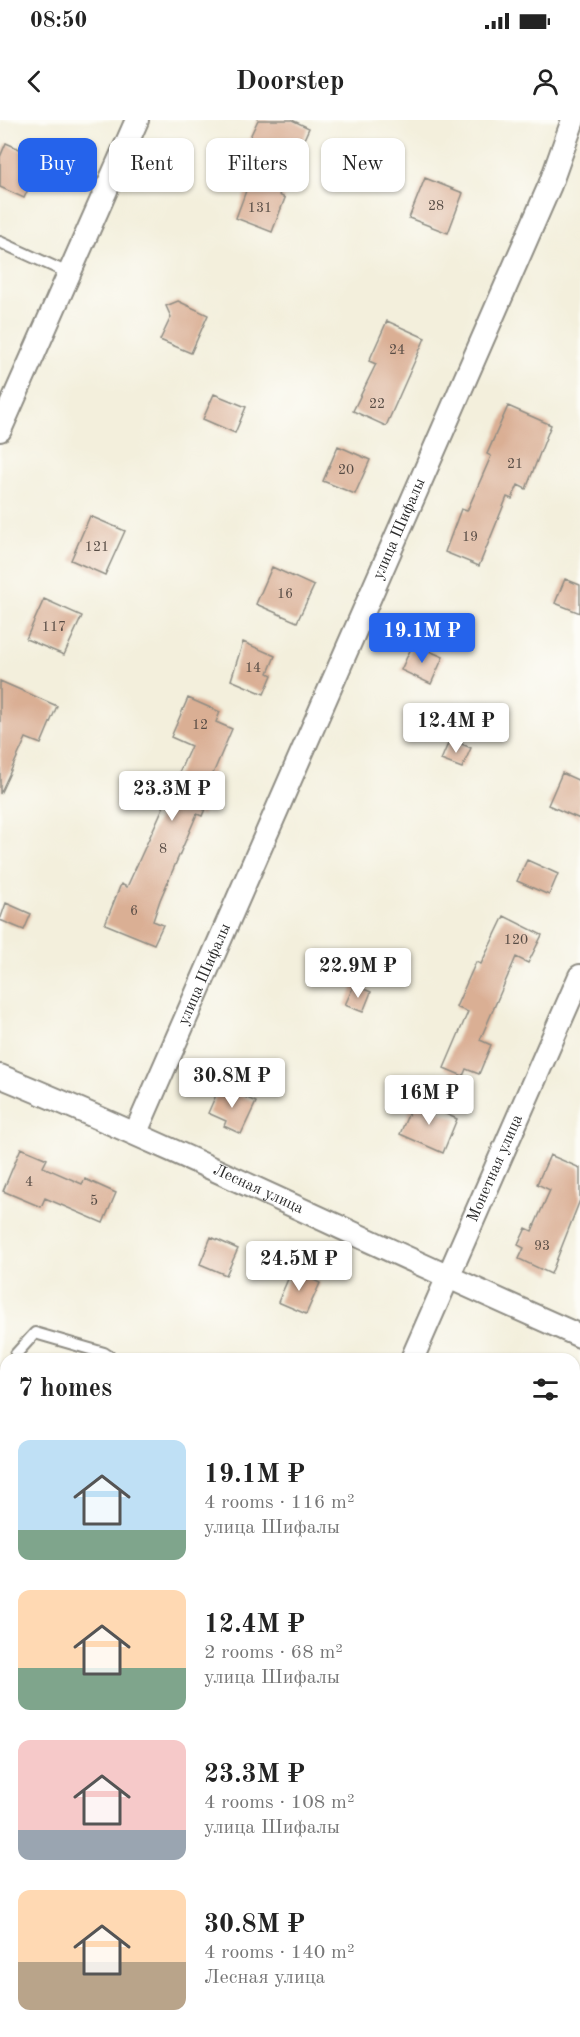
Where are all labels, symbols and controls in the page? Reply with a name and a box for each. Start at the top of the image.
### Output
text: 08:50 [30,10,87,32]
icon: back [18,65,51,98]
icon: person [529,65,562,98]
text: Doorstep [235,68,345,95]
chip: Buy [18,138,97,192]
chip: Rent [109,138,194,192]
chip: Filters [206,138,309,192]
chip: New [321,138,405,192]
house number: 28 [428,199,444,213]
house number: 131 [248,201,272,215]
house number: 24 [389,343,405,357]
house number: 22 [369,397,385,411]
house number: 21 [507,457,523,471]
house number: 20 [338,463,354,477]
street label: улица Шифалы [370,476,429,582]
house number: 19 [462,530,478,544]
house number: 121 [85,540,109,554]
house number: 16 [277,587,293,601]
pin: 19.1M ₽ [367,613,477,664]
house number: 117 [42,620,66,634]
text: 19.1M ₽ [383,622,461,642]
house number: 14 [245,661,261,675]
pin: 12.4M ₽ [401,703,511,754]
text: 12.4M ₽ [417,712,495,732]
house number: 12 [192,718,208,732]
pin: 23.3M ₽ [117,771,227,822]
text: 23.3M ₽ [133,780,211,800]
house number: 8 [159,842,167,856]
house number: 6 [130,904,138,918]
street label: улица Шифалы [176,921,234,1027]
house number: 120 [504,933,528,947]
pin: 22.9M ₽ [303,948,413,999]
text: 22.9M ₽ [319,957,397,977]
pin: 30.8M ₽ [177,1058,287,1109]
text: 30.8M ₽ [193,1067,271,1087]
pin: 16M ₽ [387,1075,471,1126]
text: 16M ₽ [399,1084,459,1104]
street label: Монетная улица [465,1112,526,1225]
street label: Лесная улица [211,1162,306,1217]
house number: 4 [25,1175,33,1189]
house number: 5 [90,1194,98,1208]
house number: 93 [534,1239,550,1253]
pin: 24.5M ₽ [244,1241,354,1292]
text: 24.5M ₽ [260,1250,338,1270]
icon: filters [529,1373,562,1406]
text: 7 homes [18,1376,112,1402]
text: 19.1M ₽ [204,1462,305,1488]
icon: home [66,1464,138,1536]
text: 4 rooms · 116 m² [204,1493,354,1513]
text: улица Шифалы [204,1518,340,1538]
text: 12.4M ₽ [204,1612,305,1638]
icon: home [66,1614,138,1686]
text: 2 rooms · 68 m² [204,1643,343,1663]
text: улица Шифалы [204,1668,340,1688]
text: 23.3M ₽ [204,1762,305,1788]
icon: home [66,1764,138,1836]
text: 4 rooms · 108 m² [204,1793,354,1813]
text: улица Шифалы [204,1818,340,1838]
text: 30.8M ₽ [204,1912,305,1938]
icon: home [66,1914,138,1986]
text: 4 rooms · 140 m² [204,1943,354,1963]
text: Лесная улица [204,1968,325,1988]

